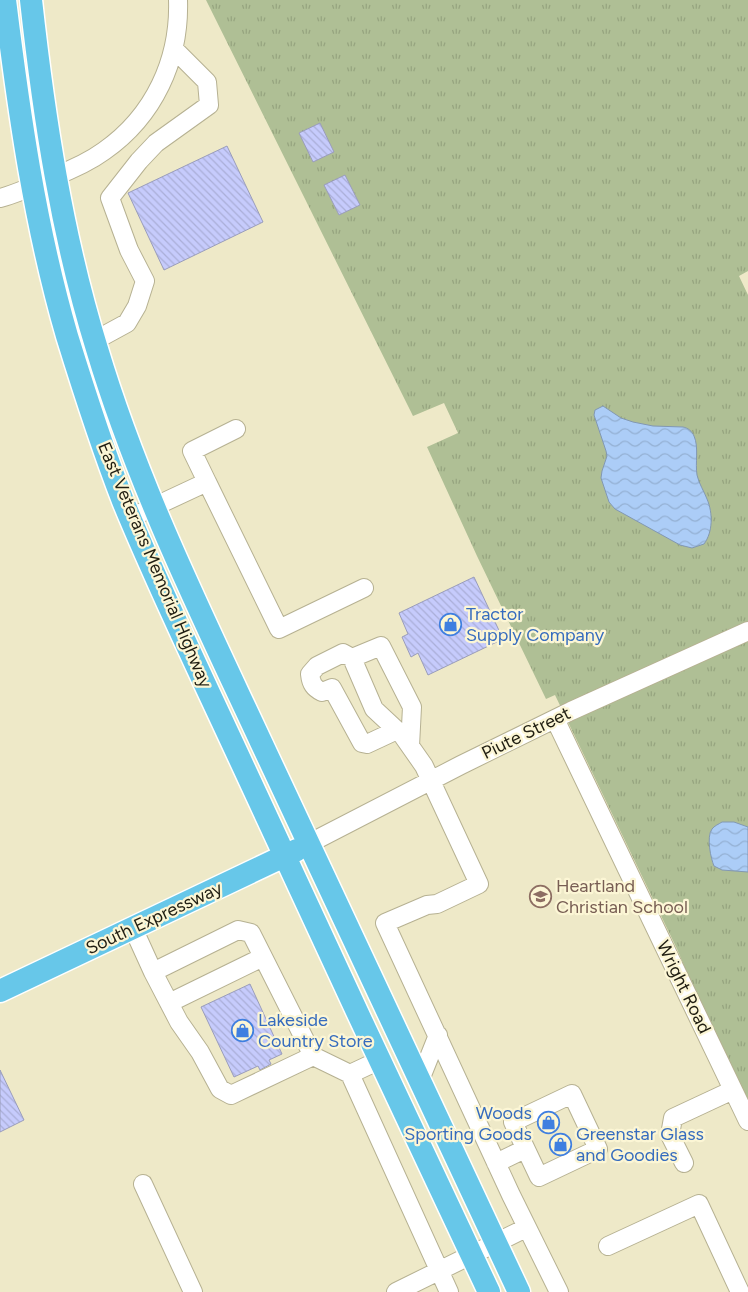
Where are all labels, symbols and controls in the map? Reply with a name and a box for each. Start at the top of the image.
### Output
street label: East Veterans Memorial Highway [93,439,217,692]
place label: Tractor Supply Company [466,603,605,646]
shop icon: Tractor Supply Company [438,612,462,636]
street label: Piute Street [478,702,574,764]
place label: Heartland Christian School [556,875,688,918]
street label: South Expressway [82,877,226,959]
school or university icon: Heartland Christian School [528,884,552,908]
street label: Wright Road [652,937,716,1037]
place label: Lakeside Country Store [258,1009,373,1052]
shop icon: Lakeside Country Store [230,1018,254,1042]
place label: Woods Sporting Goods [404,1102,532,1145]
shop icon: Woods Sporting Goods [536,1111,560,1135]
place label: Greenstar Glass and Goodies [576,1123,704,1166]
shop icon: Greenstar Glass and Goodies [548,1132,572,1156]

